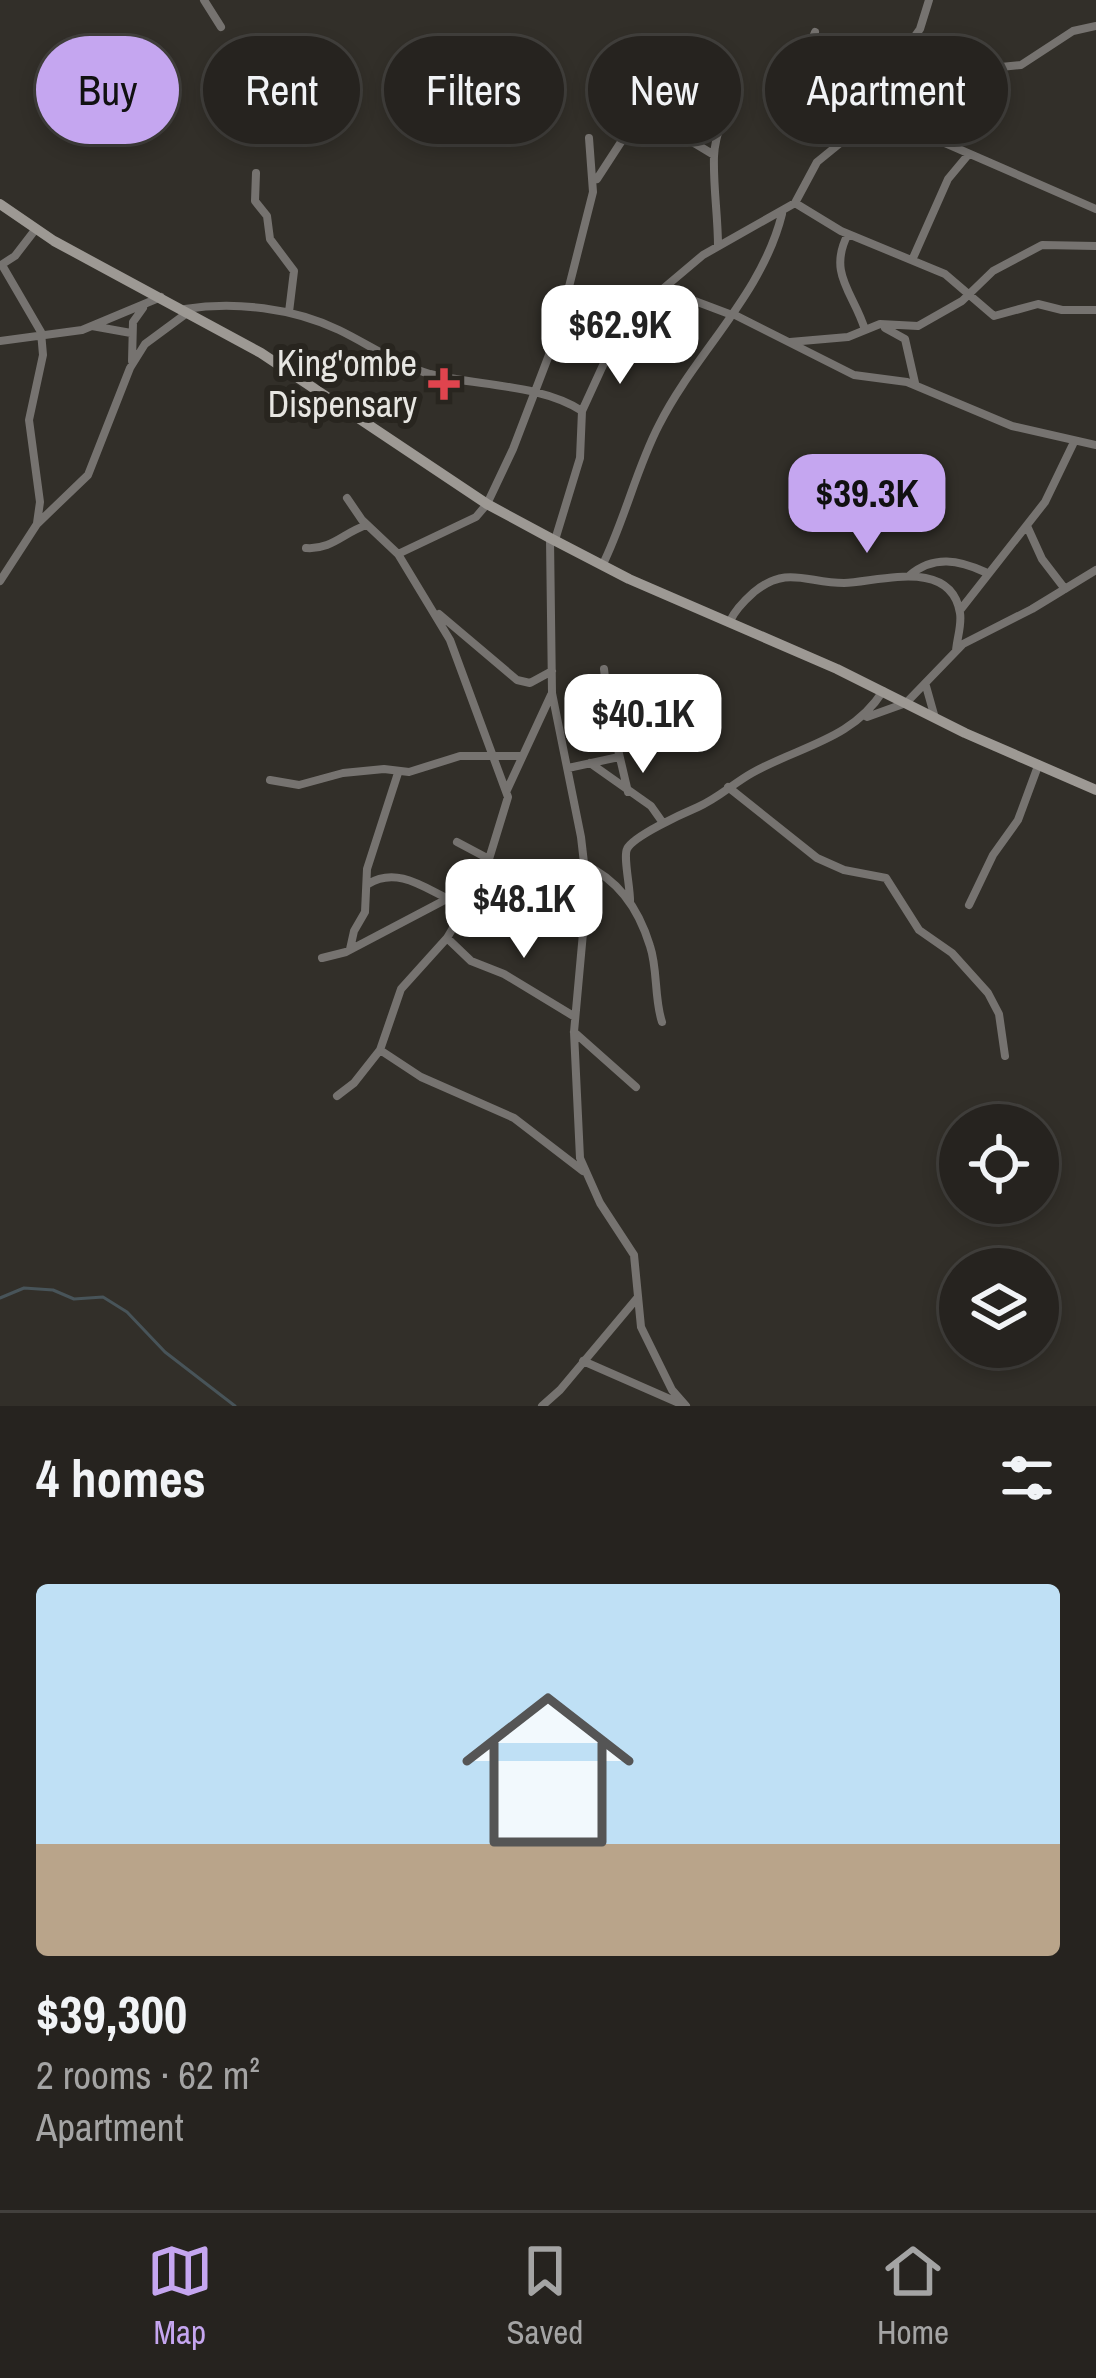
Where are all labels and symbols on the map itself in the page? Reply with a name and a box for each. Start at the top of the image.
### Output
pin: $62.9K [522,285,718,387]
place label: King'ombe Dispensary [268,339,417,428]
marker: King'ombe Dispensary [428,368,460,400]
pin: $39.3K [769,454,965,556]
pin: $40.1K [545,674,741,776]
pin: $48.1K [426,859,622,961]

